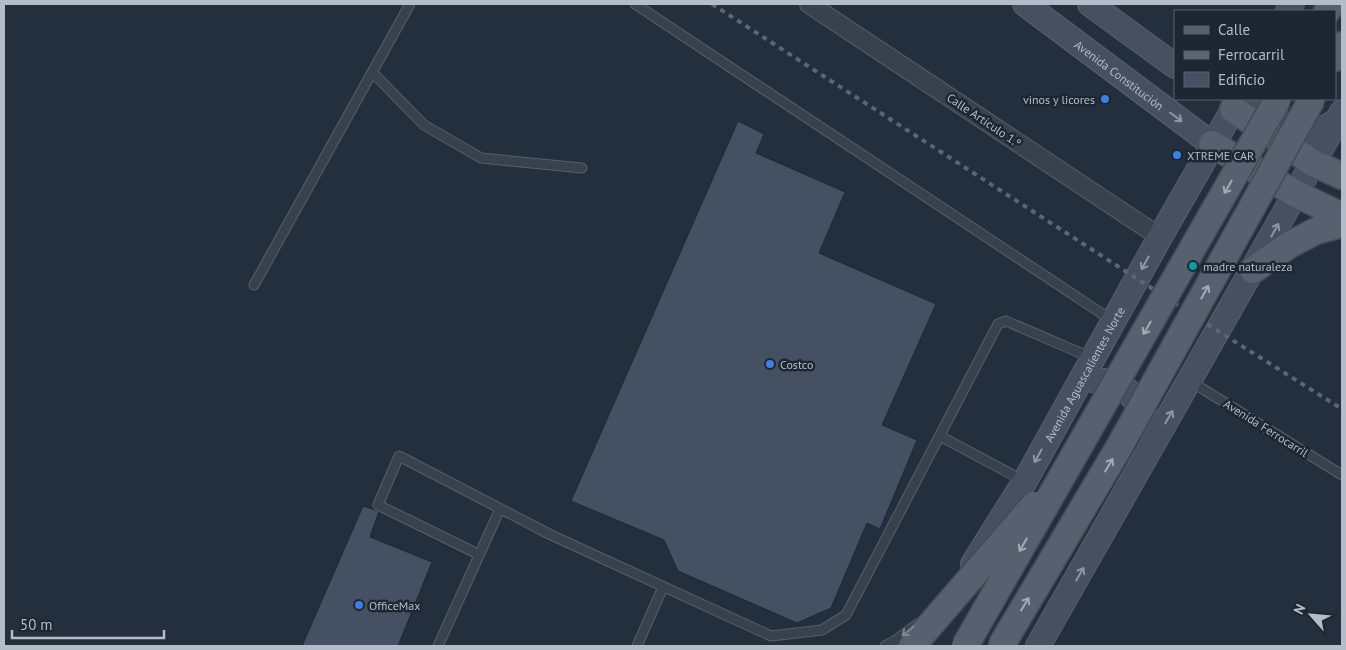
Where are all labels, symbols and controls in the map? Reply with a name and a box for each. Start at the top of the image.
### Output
legend [1174,10,1336,100]
text: Calle [1218,20,1250,39]
street label: Avenida Constitución [1072,36,1167,113]
text: Ferrocarril [1218,45,1285,64]
text: Edificio [1218,70,1265,89]
street label: Calle Artículo 1.º [944,90,1024,150]
place label: vinos y licores [1023,92,1095,107]
marker: vinos y licores [1099,93,1111,105]
one-way arrow [1169,112,1183,122]
place label: XTREME CAR [1187,148,1254,163]
marker: XTREME CAR [1171,149,1183,161]
one-way arrow [1222,179,1232,193]
one-way arrow [1270,223,1280,238]
one-way arrow [1140,255,1150,270]
place label: madre naturaleza [1203,259,1292,274]
marker: madre naturaleza [1187,260,1199,272]
one-way arrow [1200,285,1210,300]
street label: Avenida Aguascalientes Norte [1041,304,1128,444]
one-way arrow [1142,320,1152,335]
place label: Costco [780,357,813,372]
marker: Costco [764,358,776,370]
street label: Avenida Ferrocarril [1221,396,1311,460]
one-way arrow [1165,411,1175,425]
one-way arrow [1033,448,1043,463]
one-way arrow [1104,458,1114,472]
one-way arrow [1018,537,1028,552]
one-way arrow [1075,566,1085,581]
north arrow [1286,590,1336,640]
place label: OfficeMax [369,598,420,613]
one-way arrow [1021,598,1031,612]
marker: OfficeMax [353,599,365,611]
text: N [1289,601,1310,617]
scale bar [12,608,165,640]
text: 50 m [20,615,53,634]
one-way arrow [902,625,915,636]

